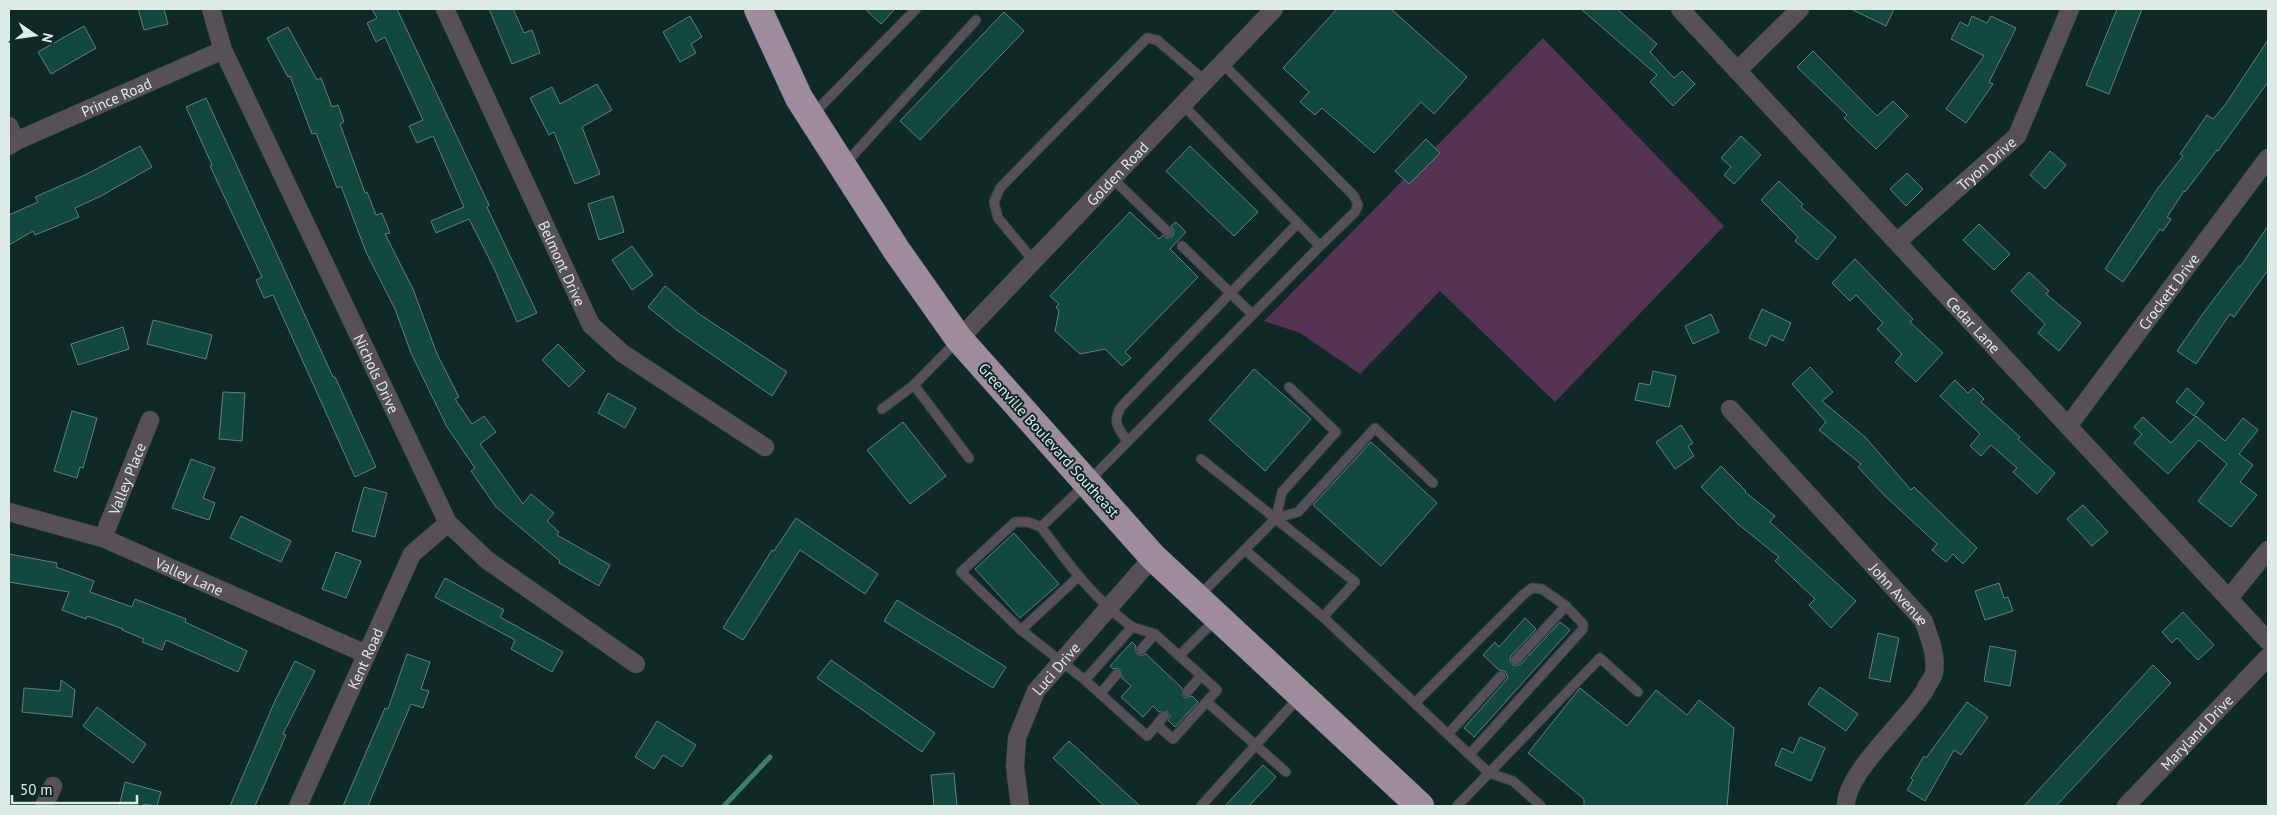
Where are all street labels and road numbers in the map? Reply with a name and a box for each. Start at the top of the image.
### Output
street label: Prince Road [78,73,154,121]
street label: Tryon Drive [1953,132,2020,194]
street label: Golden Road [1082,137,1152,209]
street label: Belmont Drive [535,217,590,309]
street label: Crockett Drive [2134,249,2203,333]
street label: Cedar Lane [1942,292,2005,357]
street label: Nichols Drive [350,331,404,416]
street label: Greenville Boulevard Southeast [975,359,1123,521]
street label: Valley Place [103,440,150,518]
street label: Valley Lane [151,552,226,599]
street label: John Avenue [1865,558,1934,628]
street label: Kent Road [343,625,387,692]
street label: Luci Drive [1027,638,1084,699]
street label: Maryland Drive [2156,690,2237,774]

